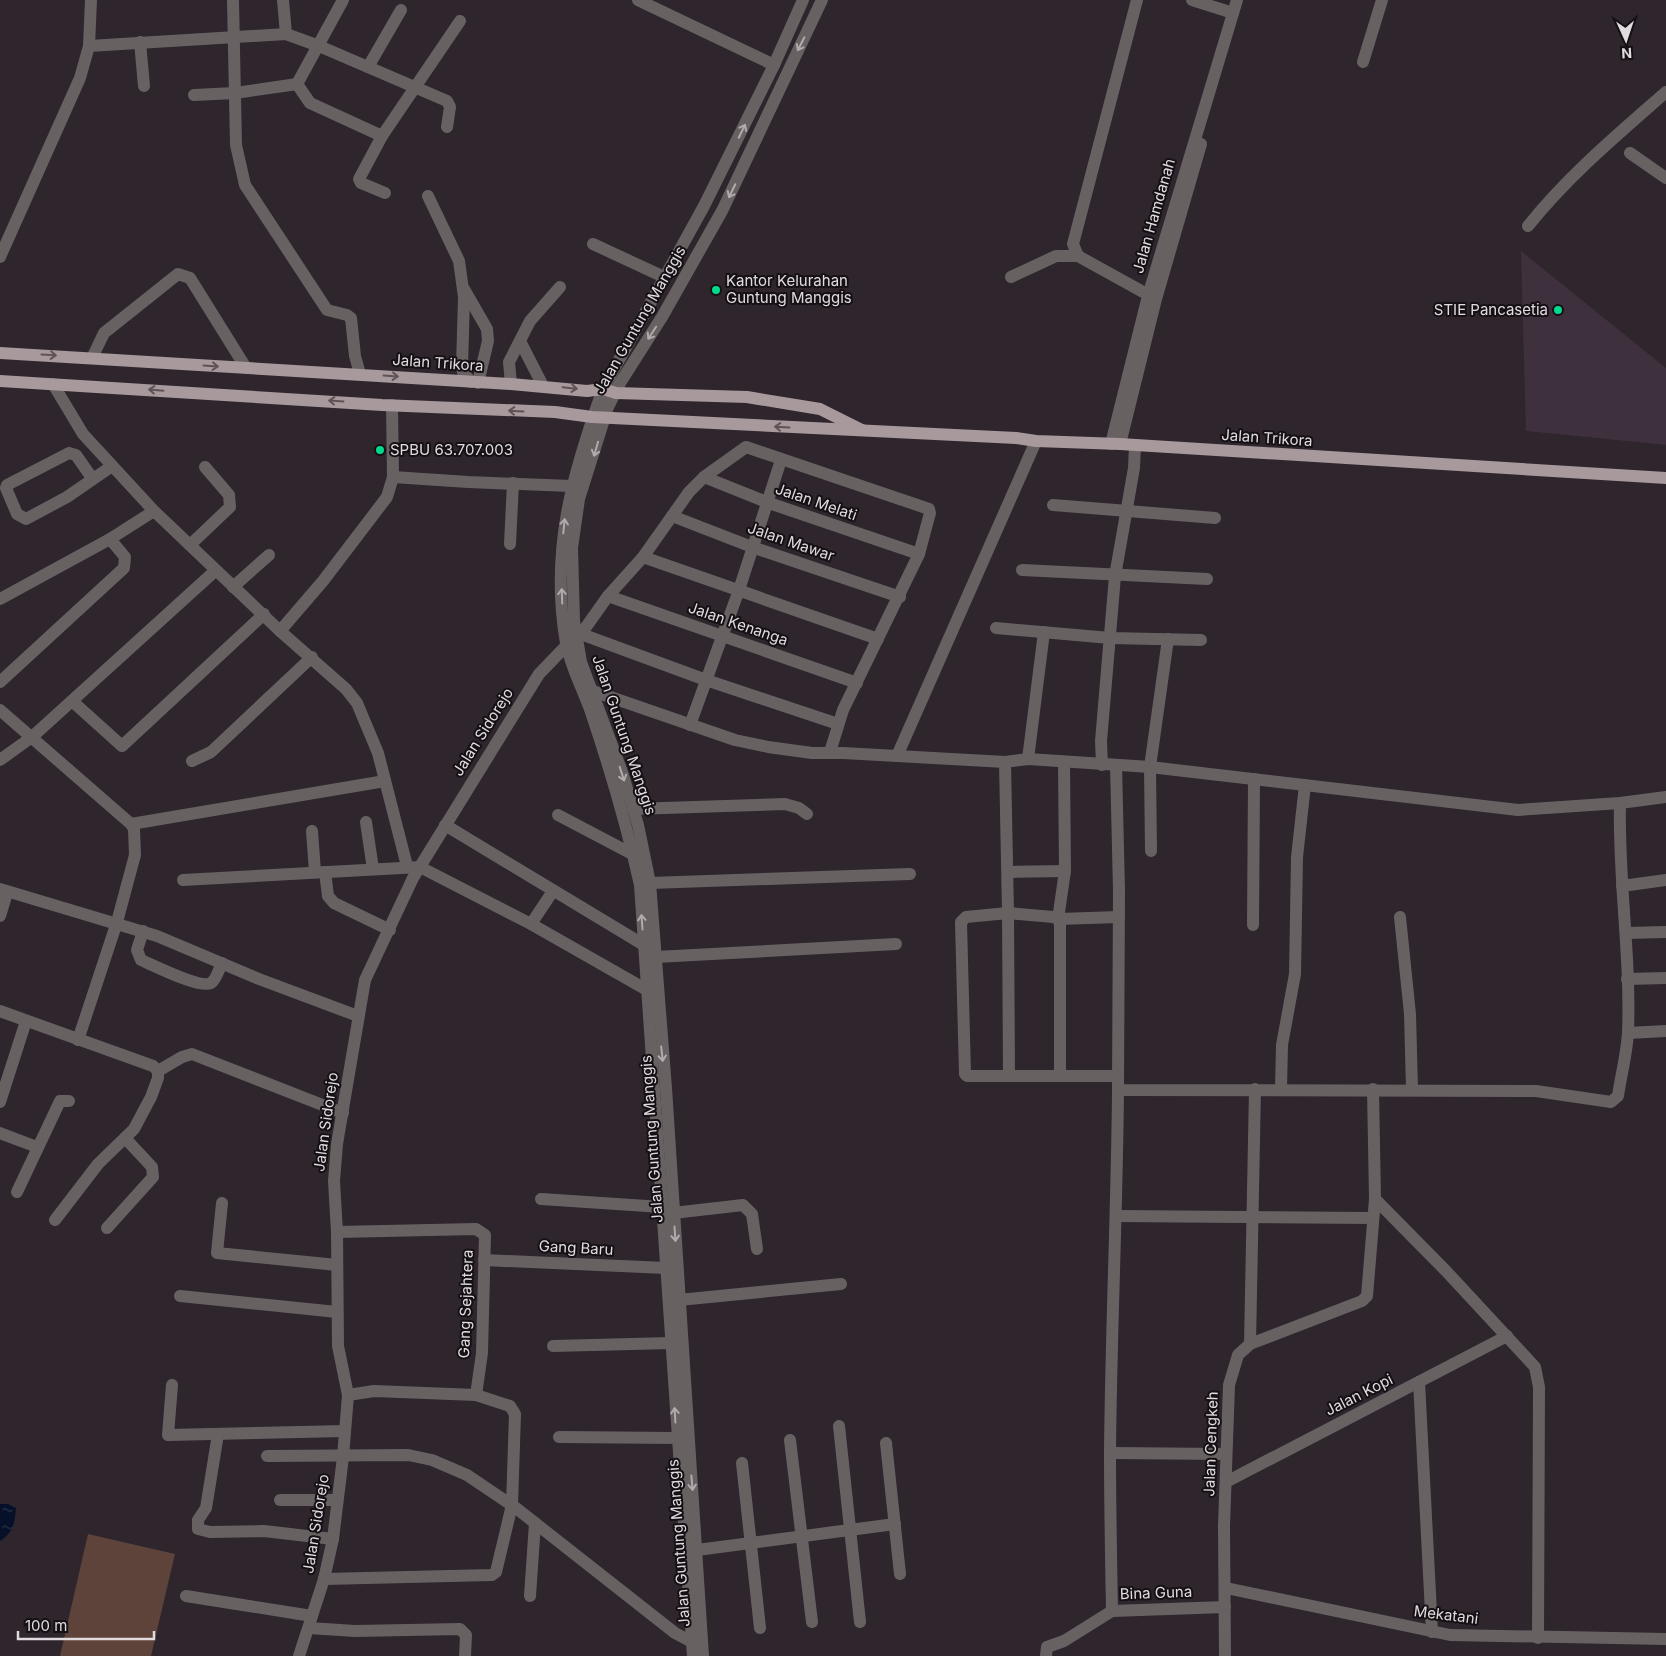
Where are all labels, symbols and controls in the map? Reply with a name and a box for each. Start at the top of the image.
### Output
north arrow [1601,15,1651,65]
one-way arrow [796,36,806,51]
text: N [1621,45,1632,62]
one-way arrow [738,124,747,139]
street label: Jalan Hamdanah [1128,156,1179,275]
one-way arrow [727,183,736,198]
street label: Jalan Guntung Manggis [589,242,690,397]
place label: Kantor Kelurahan Guntung Manggis [726,271,852,307]
marker: Kantor Kelurahan Guntung Manggis [710,284,722,296]
place label: STIE Pancasetia [1434,300,1548,319]
marker: STIE Pancasetia [1552,304,1564,316]
one-way arrow [647,325,657,339]
street label: Jalan Trikora [392,350,484,375]
one-way arrow [40,351,56,360]
one-way arrow [203,361,219,370]
one-way arrow [382,372,398,381]
one-way arrow [562,383,578,393]
one-way arrow [148,385,164,394]
one-way arrow [328,397,344,406]
one-way arrow [508,406,524,415]
one-way arrow [775,422,791,431]
street label: Jalan Trikora [1221,425,1313,450]
place label: SPBU 63.707.003 [390,440,513,459]
one-way arrow [591,441,600,457]
marker: SPBU 63.707.003 [374,444,386,456]
street label: Jalan Melati [773,479,859,524]
one-way arrow [559,518,569,534]
street label: Jalan Mawar [745,518,837,565]
one-way arrow [557,588,567,604]
street label: Jalan Kenanga [686,598,790,649]
street label: Jalan Guntung Manggis [588,652,661,817]
street label: Jalan Sidorejo [448,684,517,779]
one-way arrow [618,765,627,781]
one-way arrow [638,914,647,930]
one-way arrow [657,1046,667,1062]
street label: Jalan Guntung Manggis [636,1055,667,1223]
street label: Jalan Sidorejo [309,1071,342,1173]
one-way arrow [670,1226,679,1242]
street label: Gang Baru [538,1236,614,1259]
street label: Gang Sejahtera [454,1249,477,1359]
street label: Jalan Kopi [1322,1369,1396,1420]
street label: Jalan Cengkeh [1199,1391,1222,1497]
one-way arrow [671,1408,680,1424]
street label: Jalan Guntung Manggis [663,1459,694,1627]
street label: Jalan Sidorejo [298,1473,333,1575]
one-way arrow [687,1475,696,1491]
street label: Bina Guna [1120,1582,1192,1603]
street label: Mekatani [1413,1601,1479,1628]
scale bar [18,1608,154,1640]
text: 100 m [25,1616,67,1635]

